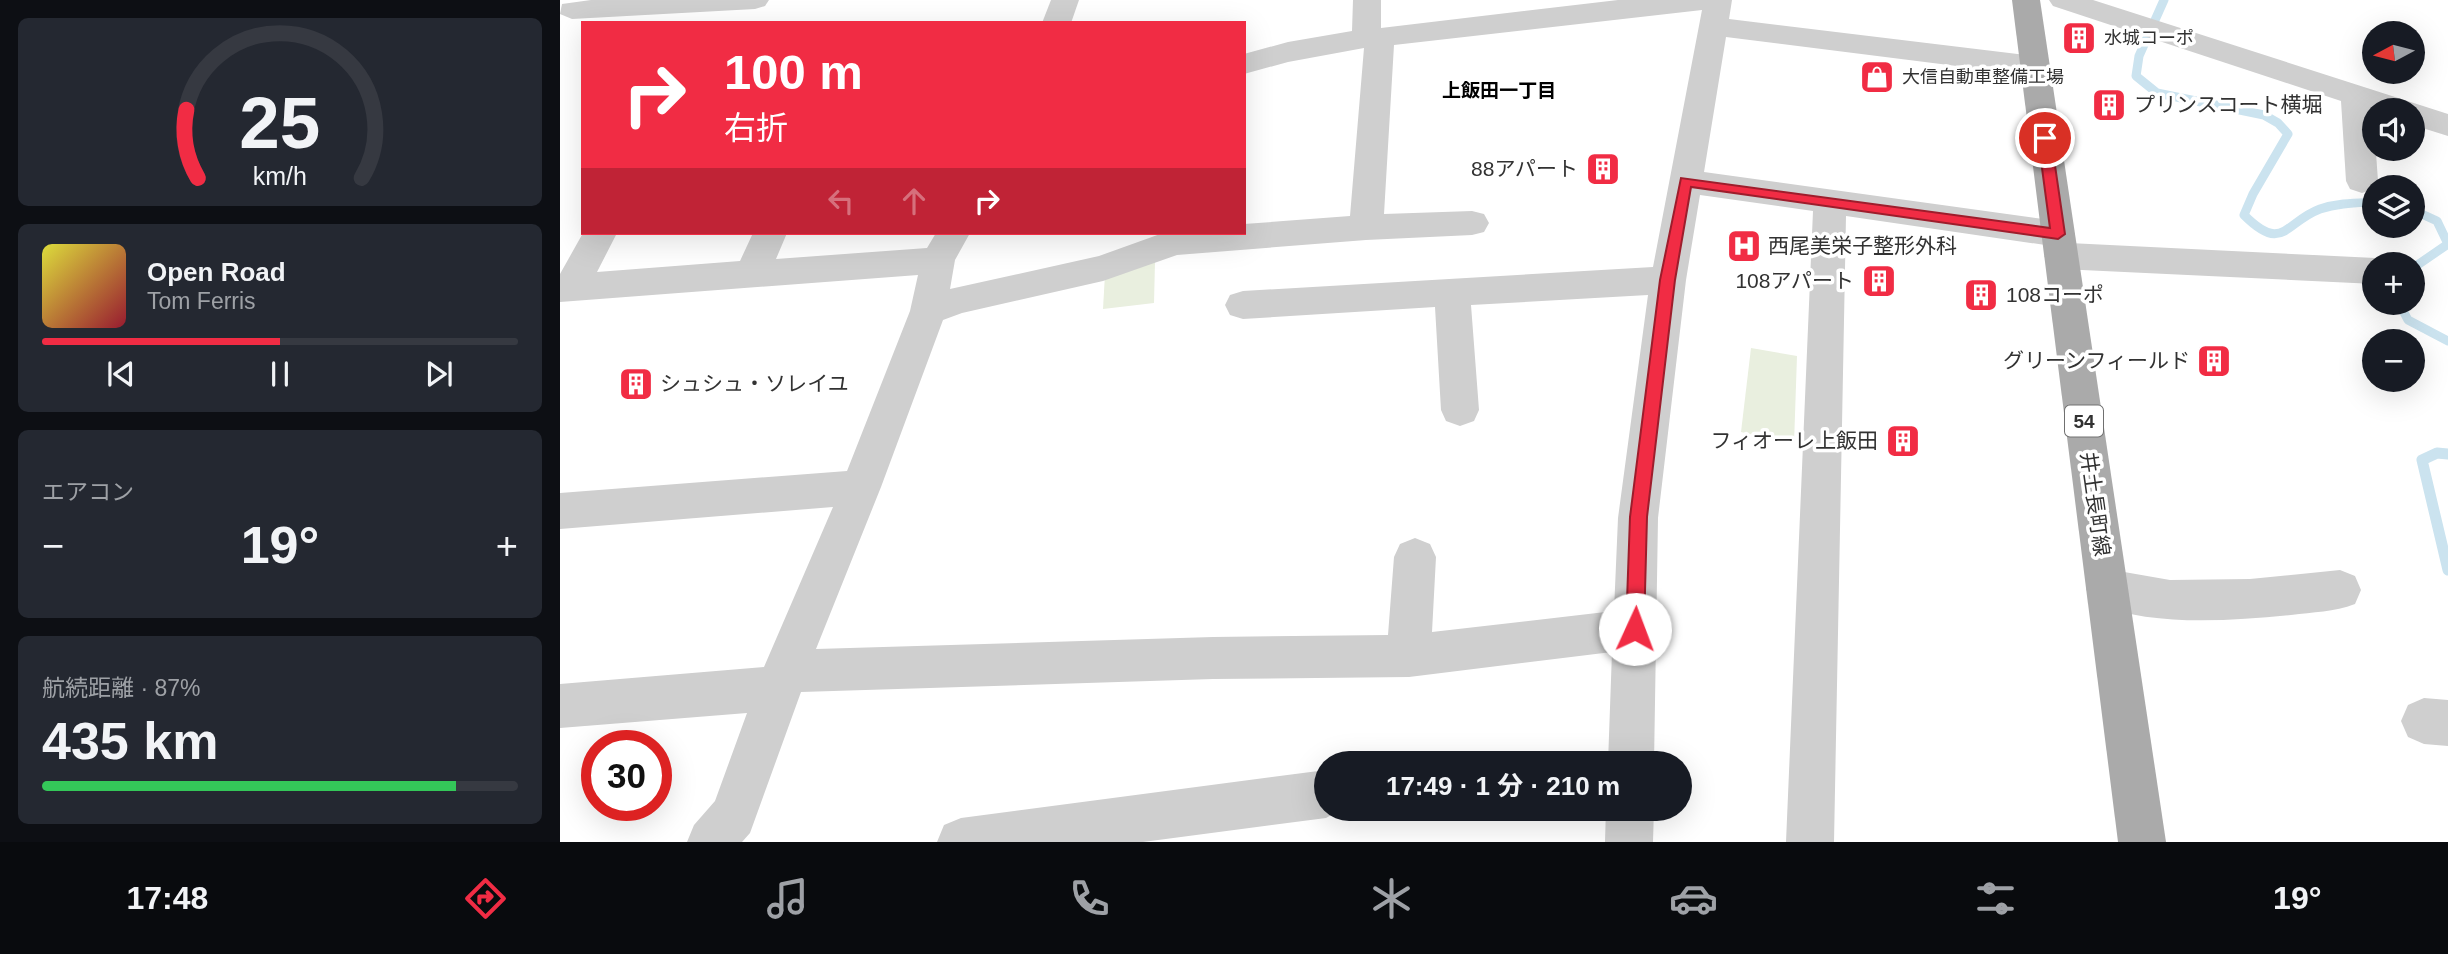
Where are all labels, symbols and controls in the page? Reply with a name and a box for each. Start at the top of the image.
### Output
building icon: 水城コーポ [2060,19,2098,57]
north arrow [2362,21,2426,84]
map controls [2362,21,2425,392]
place label: 水城コーポ [2104,28,2194,48]
text: 100 m [724,45,863,99]
icon: right [609,49,700,140]
shop icon: 大信自動車整備工場 [1858,58,1896,96]
place label: 大信自動車整備工場 [1902,67,2064,87]
district label: 上飯田一丁目 [1442,80,1556,101]
text: 25 [240,82,320,163]
building icon: プリンスコート横堀 [2090,86,2128,124]
place label: プリンスコート横堀 [2134,93,2323,116]
button: sound [2362,98,2425,161]
pin [2015,108,2075,168]
text: 右折 [724,110,788,146]
icon: arrive [2026,119,2064,157]
building icon: 88アパート [1584,150,1622,188]
place label: 88アパート [1471,157,1578,180]
text: km/h [253,162,307,190]
button: layers [2362,175,2425,238]
icon: left [822,182,860,220]
icon: ahead [895,182,933,220]
icon: right [968,182,1006,220]
hospital icon: 西尾美栄子整形外科 [1725,227,1763,265]
place label: 西尾美栄子整形外科 [1768,234,1957,257]
button: + [2362,252,2425,315]
text: Open Road [147,257,286,287]
building icon: 108アパート [1860,262,1898,300]
place label: 108アパート [1735,269,1854,292]
building icon: 108コーポ [1962,276,2000,314]
place label: 108コーポ [2006,283,2104,306]
text: Tom Ferris [147,288,256,314]
button: − [2362,329,2425,392]
building icon: グリーンフィールド [2195,342,2233,380]
place label: グリーンフィールド [2003,349,2190,372]
icon: previous [102,355,140,393]
icon: pause [261,355,299,393]
icon: next [420,355,458,393]
building icon: シュシュ・ソレイユ [617,365,655,403]
place label: シュシュ・ソレイユ [660,372,849,395]
road number: 54 [2065,406,2103,436]
building icon: フィオーレ上飯田 [1884,422,1922,460]
place label: フィオーレ上飯田 [1710,429,1878,452]
street label: 井土長町線 [2077,450,2114,558]
text: エアコン [42,479,134,505]
text: 19° [241,516,319,574]
text: − [42,525,64,567]
text: + [496,525,518,567]
position arrow [1598,592,1672,666]
text: 航続距離 · 87% [42,675,200,701]
text: 435 km [42,712,218,770]
speed limit sign: 30 [581,730,672,821]
text: 17:49 · 1 分 · 210 m [1386,771,1620,801]
icon: directions [461,874,510,923]
icon: music [763,874,812,923]
icon: phone [1065,874,1114,923]
icon: climate [1367,874,1416,923]
icon: car [1669,874,1718,923]
icon: filters [1971,874,2020,923]
text: 17:48 [126,880,208,916]
text: 19° [2273,880,2322,916]

